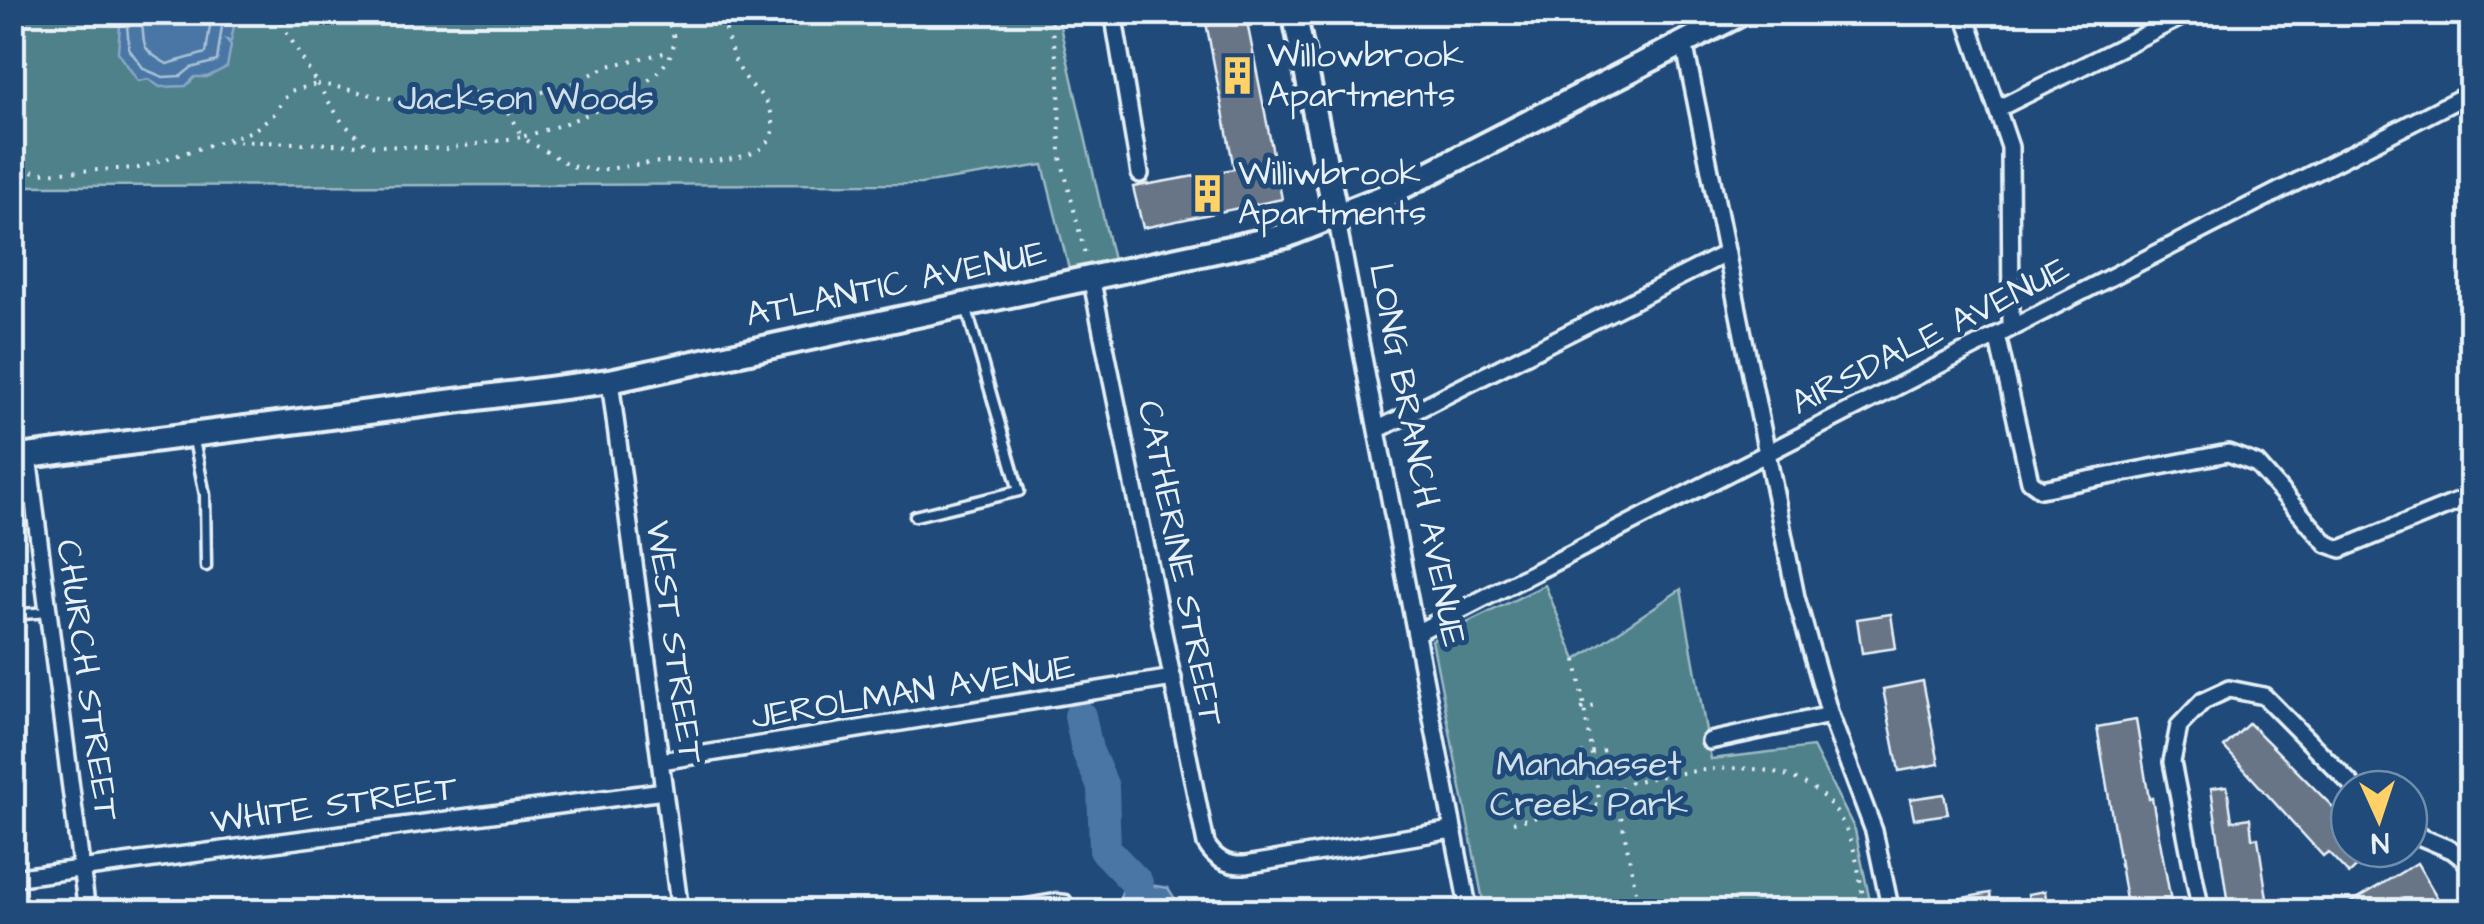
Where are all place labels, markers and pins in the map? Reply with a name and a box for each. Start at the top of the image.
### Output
place label: Willowbrook Apartments [1267,31,1464,120]
building icon: Willowbrook Apartments [1216,54,1258,96]
place label: Williwbrook Apartments [1238,149,1427,238]
building icon: Williwbrook Apartments [1187,172,1229,214]

